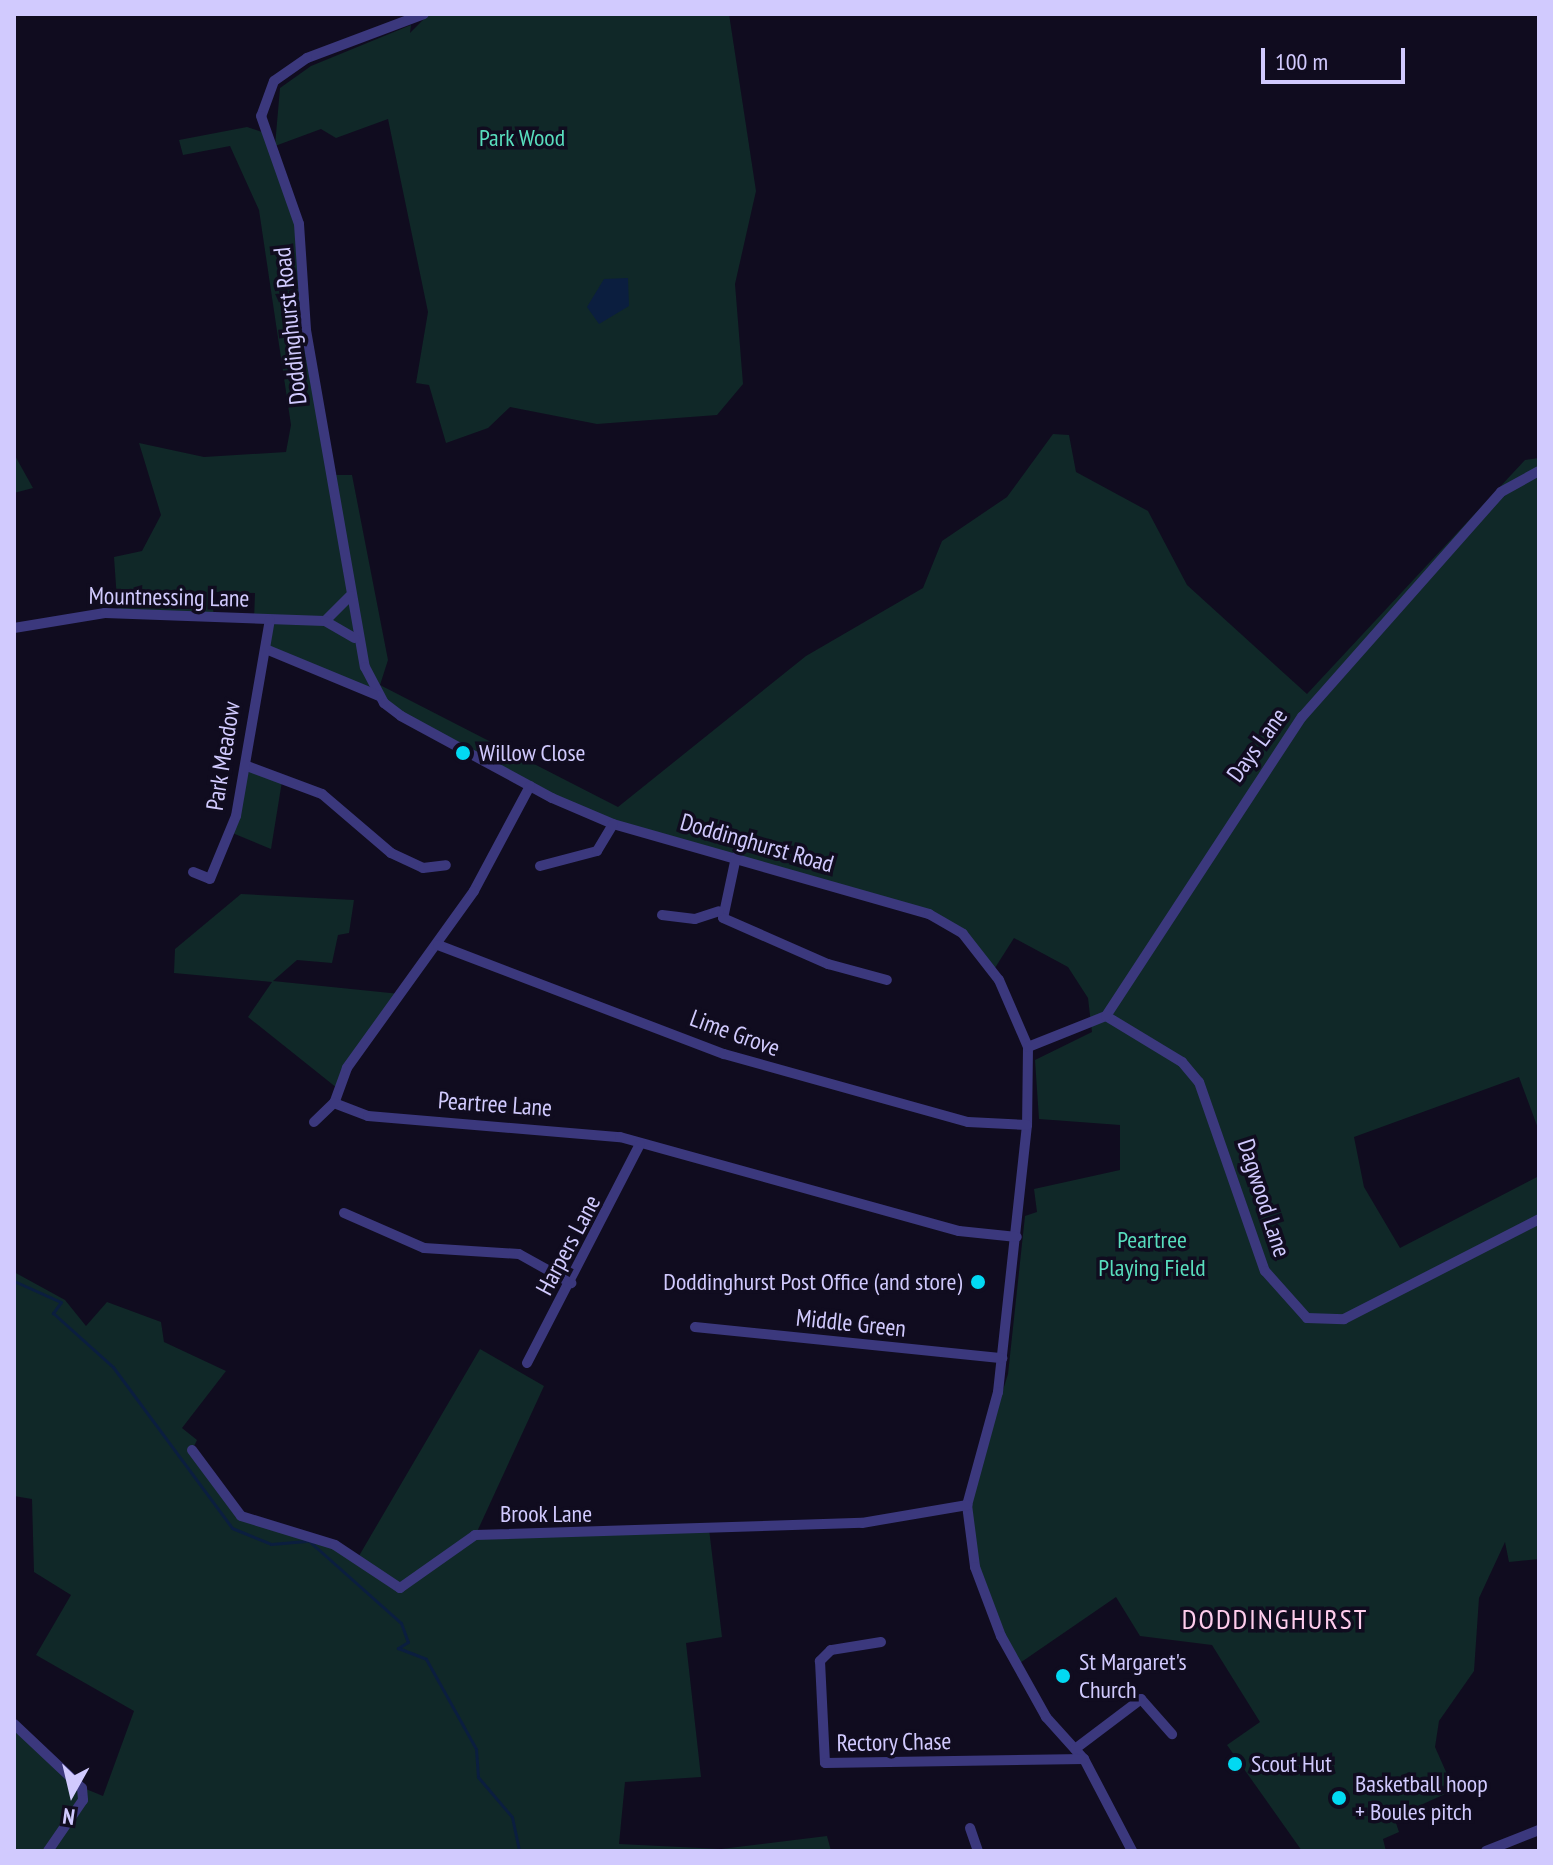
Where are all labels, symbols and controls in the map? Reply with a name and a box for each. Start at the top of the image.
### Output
scale bar [1265,32,1409,82]
text: 100 m [1275,46,1328,77]
park label: Park Wood [478,124,566,152]
street label: Doddinghurst Road [267,246,313,406]
street label: Mountnessing Lane [88,581,250,613]
street label: Park Meadow [200,699,246,813]
street label: Days Lane [1221,703,1293,787]
place label: Willow Close [479,739,586,767]
marker: Willow Close [454,744,472,762]
street label: Doddinghurst Road [677,807,837,879]
street label: Lime Grove [686,1003,784,1063]
street label: Peartree Lane [437,1086,553,1122]
street label: Dagwood Lane [1231,1135,1297,1261]
street label: Harpers Lane [530,1190,606,1300]
park label: Peartree Playing Field [1098,1226,1206,1282]
place label: Doddinghurst Post Office (and store) [663,1268,962,1296]
marker: Doddinghurst Post Office (and store) [969,1273,987,1291]
street label: Middle Green [795,1303,907,1343]
street label: Brook Lane [500,1500,592,1528]
district label: DODDINGHURST [1182,1602,1368,1636]
place label: St Margaret's Church [1079,1648,1187,1704]
marker: St Margaret's Church [1054,1667,1072,1685]
street label: Rectory Chase [836,1727,952,1757]
place label: Scout Hut [1251,1750,1332,1778]
north arrow [32,1753,112,1833]
marker: Scout Hut [1226,1755,1244,1773]
place label: Basketball hoop + Boules pitch [1355,1770,1488,1826]
marker: Basketball hoop + Boules pitch [1330,1789,1348,1807]
text: N [61,1802,77,1831]

